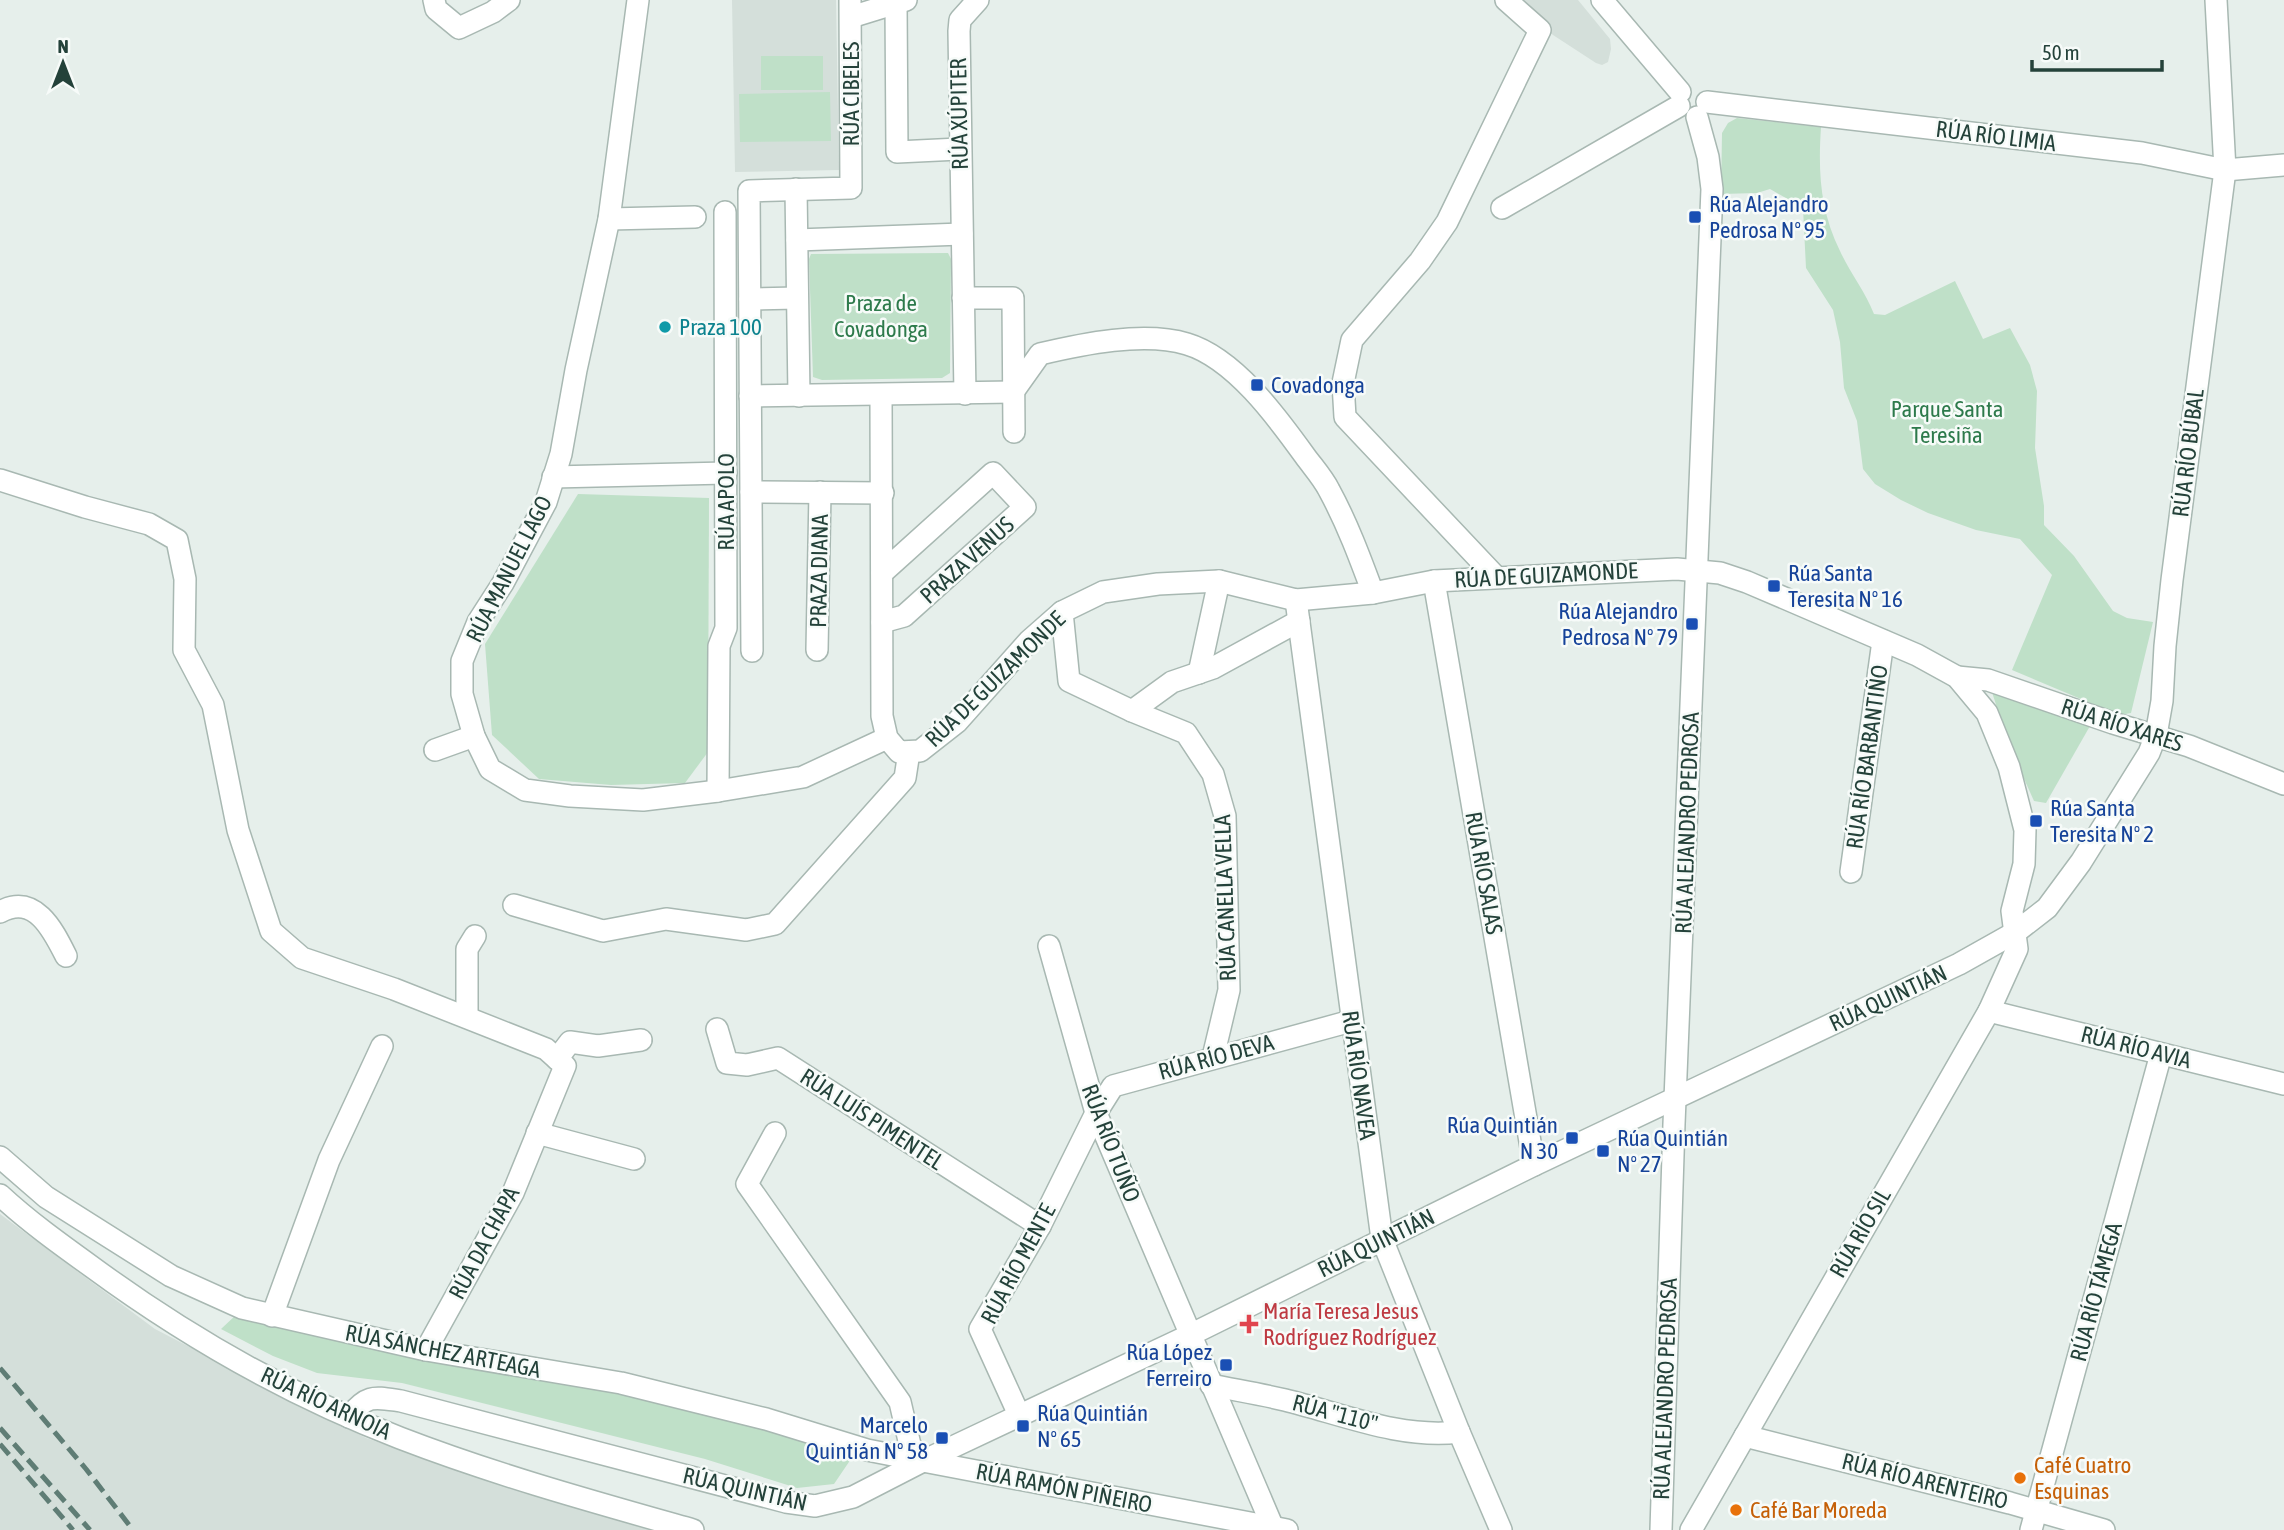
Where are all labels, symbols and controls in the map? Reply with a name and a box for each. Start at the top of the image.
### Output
north arrow [28,28,98,98]
scale bar [2032,28,2162,72]
text: N [57,35,69,57]
text: 50 m [2042,40,2080,64]
street label: RÚA CIBELES [838,41,864,146]
street label: RÚA XÚPITER [945,57,973,170]
street label: RÚA RÍO LIMIA [1934,116,2058,156]
place label: Rúa Alejandro Pedrosa Nº 95 [1709,191,1829,243]
marker: Rúa Alejandro Pedrosa Nº 95 [1687,209,1703,225]
park label: Praza de Covadonga [834,290,928,342]
place label: Praza 100 [679,314,762,340]
marker: Praza 100 [657,319,673,335]
place label: Covadonga [1271,372,1365,398]
marker: Covadonga [1249,377,1265,393]
street label: RÚA RÍO BÚBAL [2167,387,2209,519]
park label: Parque Santa Teresiña [1891,396,2003,448]
street label: RÚA APOLO [713,453,739,551]
street label: RÚA MANUEL LAGO [461,491,557,647]
street label: PRAZA VENUS [915,511,1019,609]
street label: PRAZA DIANA [805,513,833,628]
street label: RÚA DE GUIZAMONDE [1454,557,1639,593]
place label: Rúa Santa Teresita Nº 16 [1788,560,1903,612]
marker: Rúa Santa Teresita Nº 16 [1766,578,1782,594]
place label: Rúa Alejandro Pedrosa Nº 79 [1558,598,1678,650]
street label: RÚA DE GUIZAMONDE [920,606,1070,752]
marker: Rúa Alejandro Pedrosa Nº 79 [1684,616,1700,632]
street label: RÚA RÍO BARBANTIÑO [1841,663,1893,851]
street label: RÚA RÍO XARES [2058,693,2186,757]
street label: RÚA ALEJANDRO PEDROSA [1670,711,1704,934]
place label: Rúa Santa Teresita Nº 2 [2050,795,2154,847]
street label: RÚA RÍO SALAS [1460,810,1508,937]
street label: RÚA CANELLA VELLA [1209,813,1241,982]
marker: Rúa Santa Teresita Nº 2 [2028,813,2044,829]
street label: RÚA QUINTIÁN [1825,959,1951,1037]
street label: RÚA RÍO NAVEA [1337,1009,1381,1142]
street label: RÚA RÍO AVIA [2078,1021,2195,1073]
street label: RÚA RÍO DEVA [1156,1029,1277,1085]
street label: RÚA LUÍS PIMENTEL [796,1063,948,1175]
street label: RÚA RÍO TUÑO [1077,1080,1145,1206]
place label: Rúa Quintián N 30 [1447,1112,1558,1164]
place label: Rúa Quintián Nº 27 [1617,1125,1728,1177]
marker: Rúa Quintián N 30 [1564,1130,1580,1146]
marker: Rúa Quintián Nº 27 [1595,1143,1611,1159]
street label: RÚA DA CHAPA [444,1182,525,1304]
street label: RÚA RÍO SIL [1824,1184,1896,1282]
street label: RÚA RÍO MENTE [976,1199,1061,1328]
street label: RÚA QUINTIÁN [1313,1204,1439,1282]
street label: RÚA RÍO TÁMEGA [2065,1219,2127,1364]
street label: RÚA ALEJANDRO PEDROSA [1648,1277,1682,1500]
place label: María Teresa Jesus Rodríguez Rodríguez [1263,1298,1436,1350]
marker: María Teresa Jesus Rodríguez Rodríguez [1241,1316,1257,1332]
street label: RÚA SÁNCHEZ ARTEAGA [343,1319,544,1383]
place label: Rúa López Ferreiro [1126,1339,1212,1391]
marker: Rúa López Ferreiro [1218,1357,1234,1373]
street label: RÚA RÍO ARNOIA [257,1362,396,1445]
street label: RÚA "110" [1290,1389,1380,1437]
place label: Rúa Quintián Nº 65 [1037,1400,1148,1452]
place label: Marcelo Quintián Nº 58 [806,1412,928,1464]
marker: Rúa Quintián Nº 65 [1015,1418,1031,1434]
marker: Marcelo Quintián Nº 58 [934,1430,950,1446]
street label: RÚA RÍO ARENTEIRO [1839,1448,2011,1514]
place label: Café Cuatro Esquinas [2034,1452,2131,1504]
street label: RÚA RAMÓN PIÑEIRO [974,1458,1154,1518]
street label: RÚA QUINTIÁN [680,1462,810,1516]
marker: Café Cuatro Esquinas [2012,1470,2028,1486]
place label: Café Bar Moreda [1750,1497,1887,1523]
marker: Café Bar Moreda [1728,1502,1744,1518]

